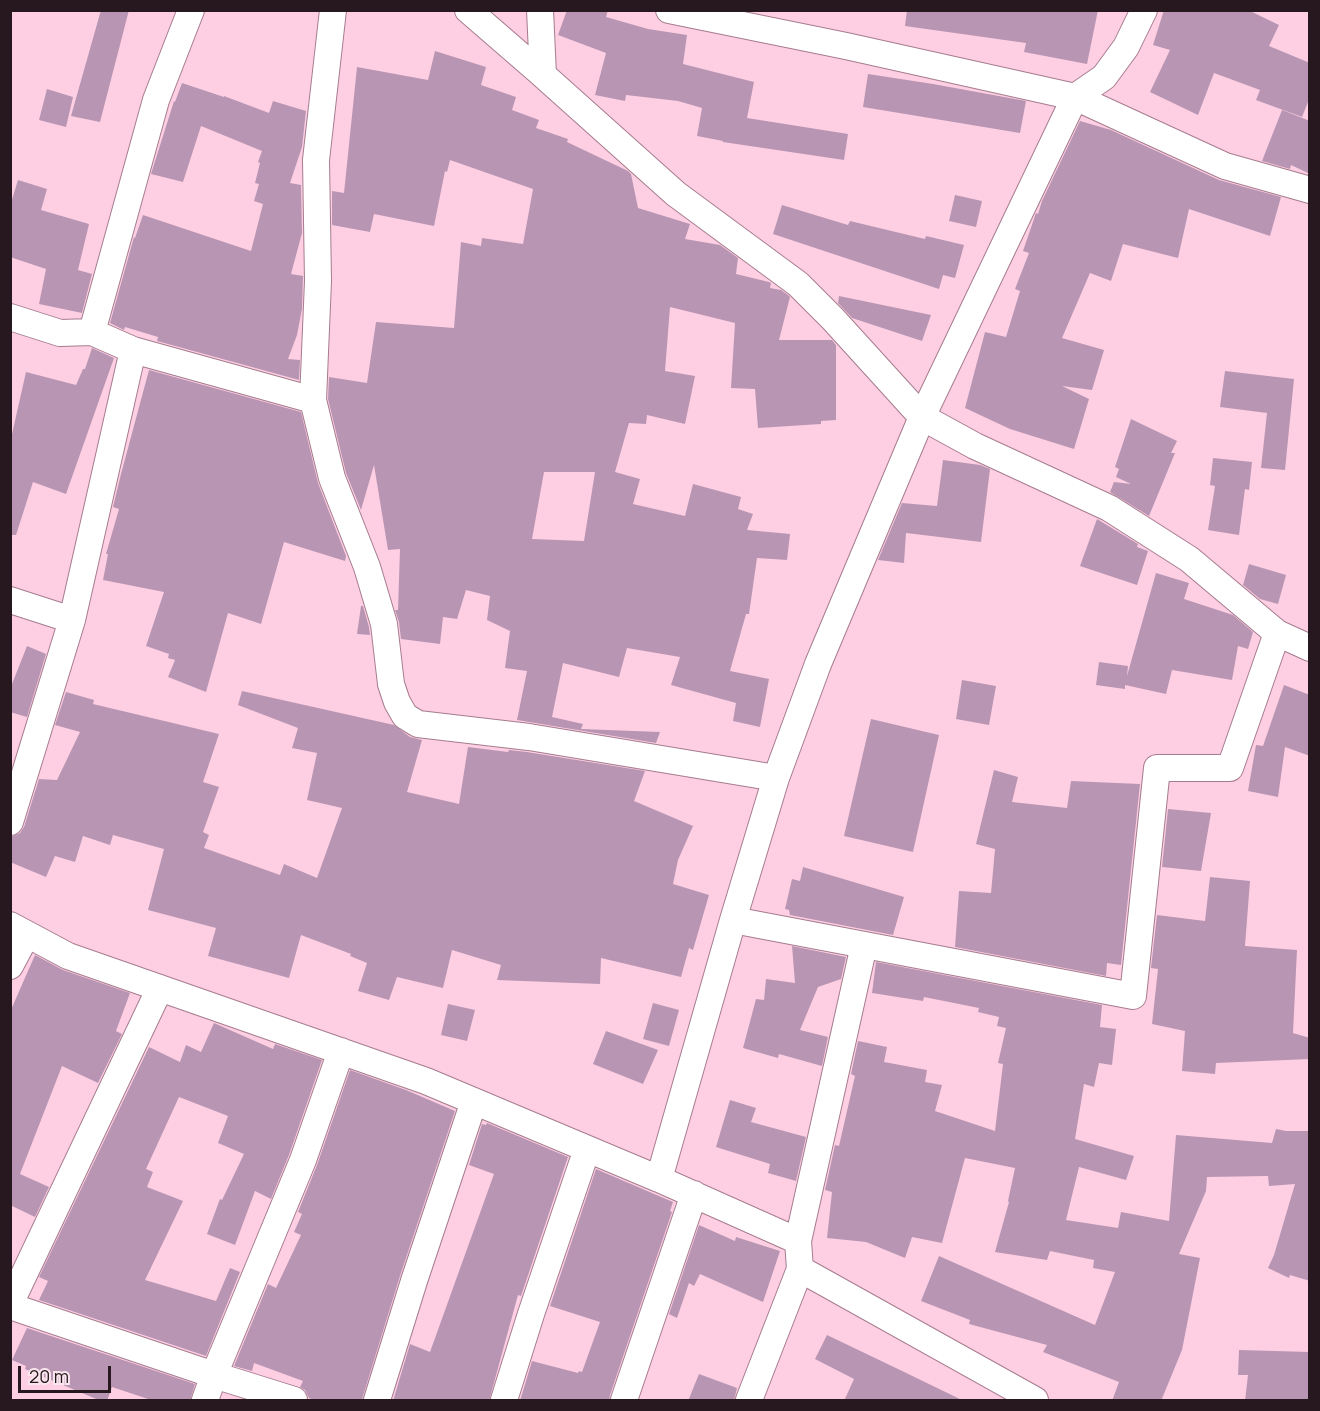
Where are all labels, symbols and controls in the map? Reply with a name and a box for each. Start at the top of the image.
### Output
scale bar [21,1354,114,1392]
text: 20 m [29,1364,69,1388]

